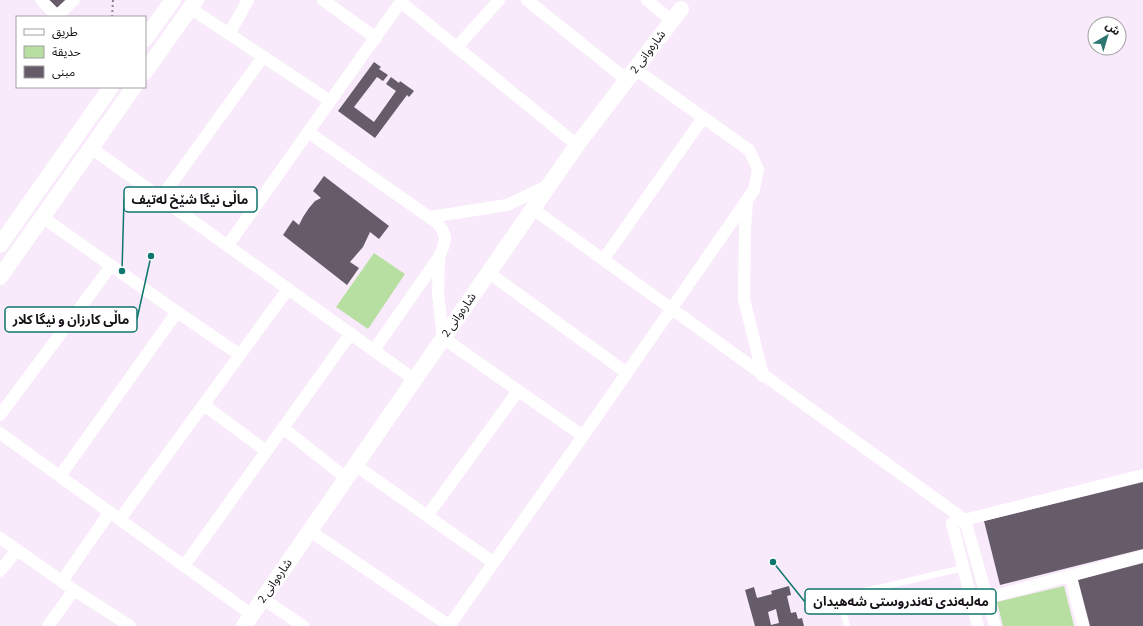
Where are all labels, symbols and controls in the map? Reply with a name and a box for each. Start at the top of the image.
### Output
legend [16,16,146,88]
north arrow [1087,16,1127,56]
text: ش [1102,18,1123,39]
text: طريق [52,24,78,41]
street label: شارەوانی 2 [626,27,670,77]
text: حديقة [52,44,81,61]
text: مبنى [52,64,75,81]
callout: ماڵی نیگا شێخ لەتیف [124,187,257,212]
text: ماڵی نیگا شێخ لەتیف [132,190,248,209]
street label: شارەوانی 2 [438,290,480,340]
callout: ماڵی کارزان و نیگا کلار [5,307,137,332]
text: ماڵی کارزان و نیگا کلار [12,310,129,329]
street label: شارەوانی 2 [254,556,296,606]
callout: مەلبەندی تەندروستی شەهیدان [805,589,996,614]
text: مەلبەندی تەندروستی شەهیدان [813,593,989,611]

